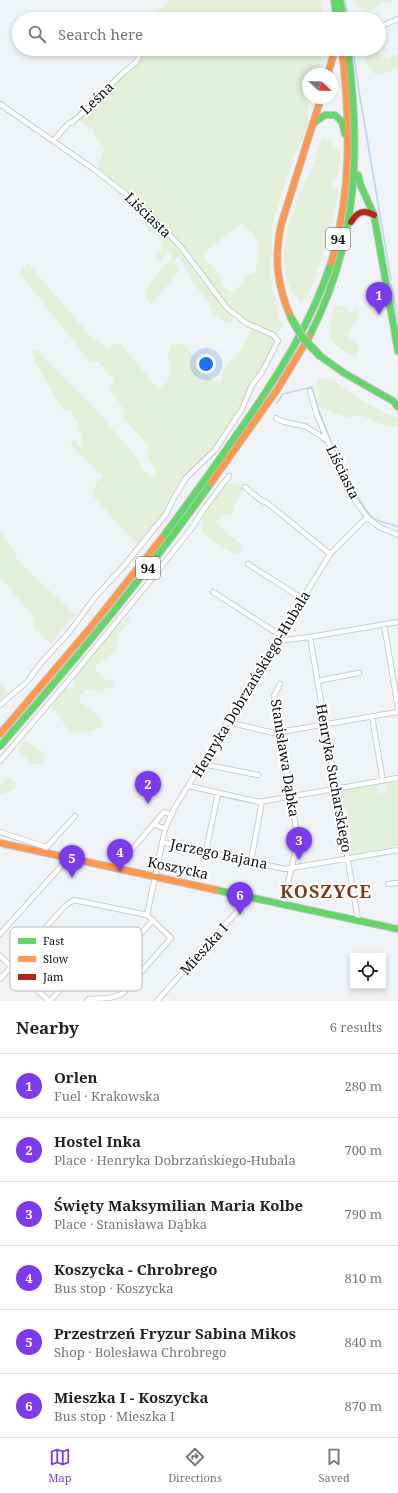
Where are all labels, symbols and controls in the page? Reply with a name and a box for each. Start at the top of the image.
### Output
search box [12,12,386,56]
icon: search [26,23,48,45]
text: Search here [58,24,143,44]
north arrow [302,68,338,104]
street label: Leśna [76,77,118,118]
street label: Liściasta [121,188,176,242]
road number: 94 [326,228,350,250]
pin: 1 [366,282,392,315]
your location [196,354,216,374]
street label: Liściasta [322,442,365,502]
road number: 94 [136,557,160,579]
street label: Henryka Dobrzańskiego-Hubala [187,587,314,781]
street label: Stanisława Dąbka [267,698,304,818]
street label: Henryka Sucharskiego [312,702,357,854]
pin: 2 [135,771,161,804]
pin: 3 [286,827,312,860]
street label: Jerzego Bajana [168,834,270,873]
pin: 4 [107,839,133,872]
pin: 5 [59,845,85,878]
street label: Koszycka [146,852,210,883]
district label: KOSZYCE [280,879,372,903]
pin: 6 [227,882,253,915]
street label: Mieszka I [175,919,232,979]
legend [10,927,142,991]
text: Fast [43,933,64,948]
text: Slow [43,951,69,966]
map controls [350,953,386,989]
button: locate [350,953,386,989]
text: Jam [42,969,64,984]
text: Nearby [16,1016,79,1039]
text: 6 results [330,1018,382,1036]
text: Orlen [54,1067,98,1087]
text: 1 [25,1077,33,1095]
text: 280 m [345,1077,382,1095]
text: Fuel · Krakowska [54,1087,160,1105]
text: Hostel Inka [54,1131,141,1151]
text: 2 [25,1141,33,1159]
text: 700 m [345,1141,382,1159]
text: Place · Henryka Dobrzańskiego-Hubala [54,1151,296,1169]
text: Święty Maksymilian Maria Kolbe [54,1195,303,1215]
text: 3 [25,1205,33,1223]
text: 790 m [345,1205,382,1223]
text: Place · Stanisława Dąbka [54,1215,207,1233]
text: Koszycka - Chrobrego [54,1259,218,1279]
text: 4 [25,1269,33,1287]
text: 810 m [345,1269,382,1287]
text: Bus stop · Koszycka [54,1279,173,1297]
text: Przestrzeń Fryzur Sabina Mikos [54,1323,296,1343]
text: 5 [25,1333,33,1351]
text: 840 m [345,1333,382,1351]
text: Shop · Bolesława Chrobrego [54,1343,227,1361]
text: Mieszka I - Koszycka [54,1387,208,1407]
text: 6 [25,1397,33,1415]
text: 870 m [345,1397,382,1415]
text: Bus stop · Mieszka I [54,1407,175,1425]
tab: Map [48,1446,72,1485]
tab: Directions [168,1446,222,1485]
tab: Saved [319,1446,350,1485]

